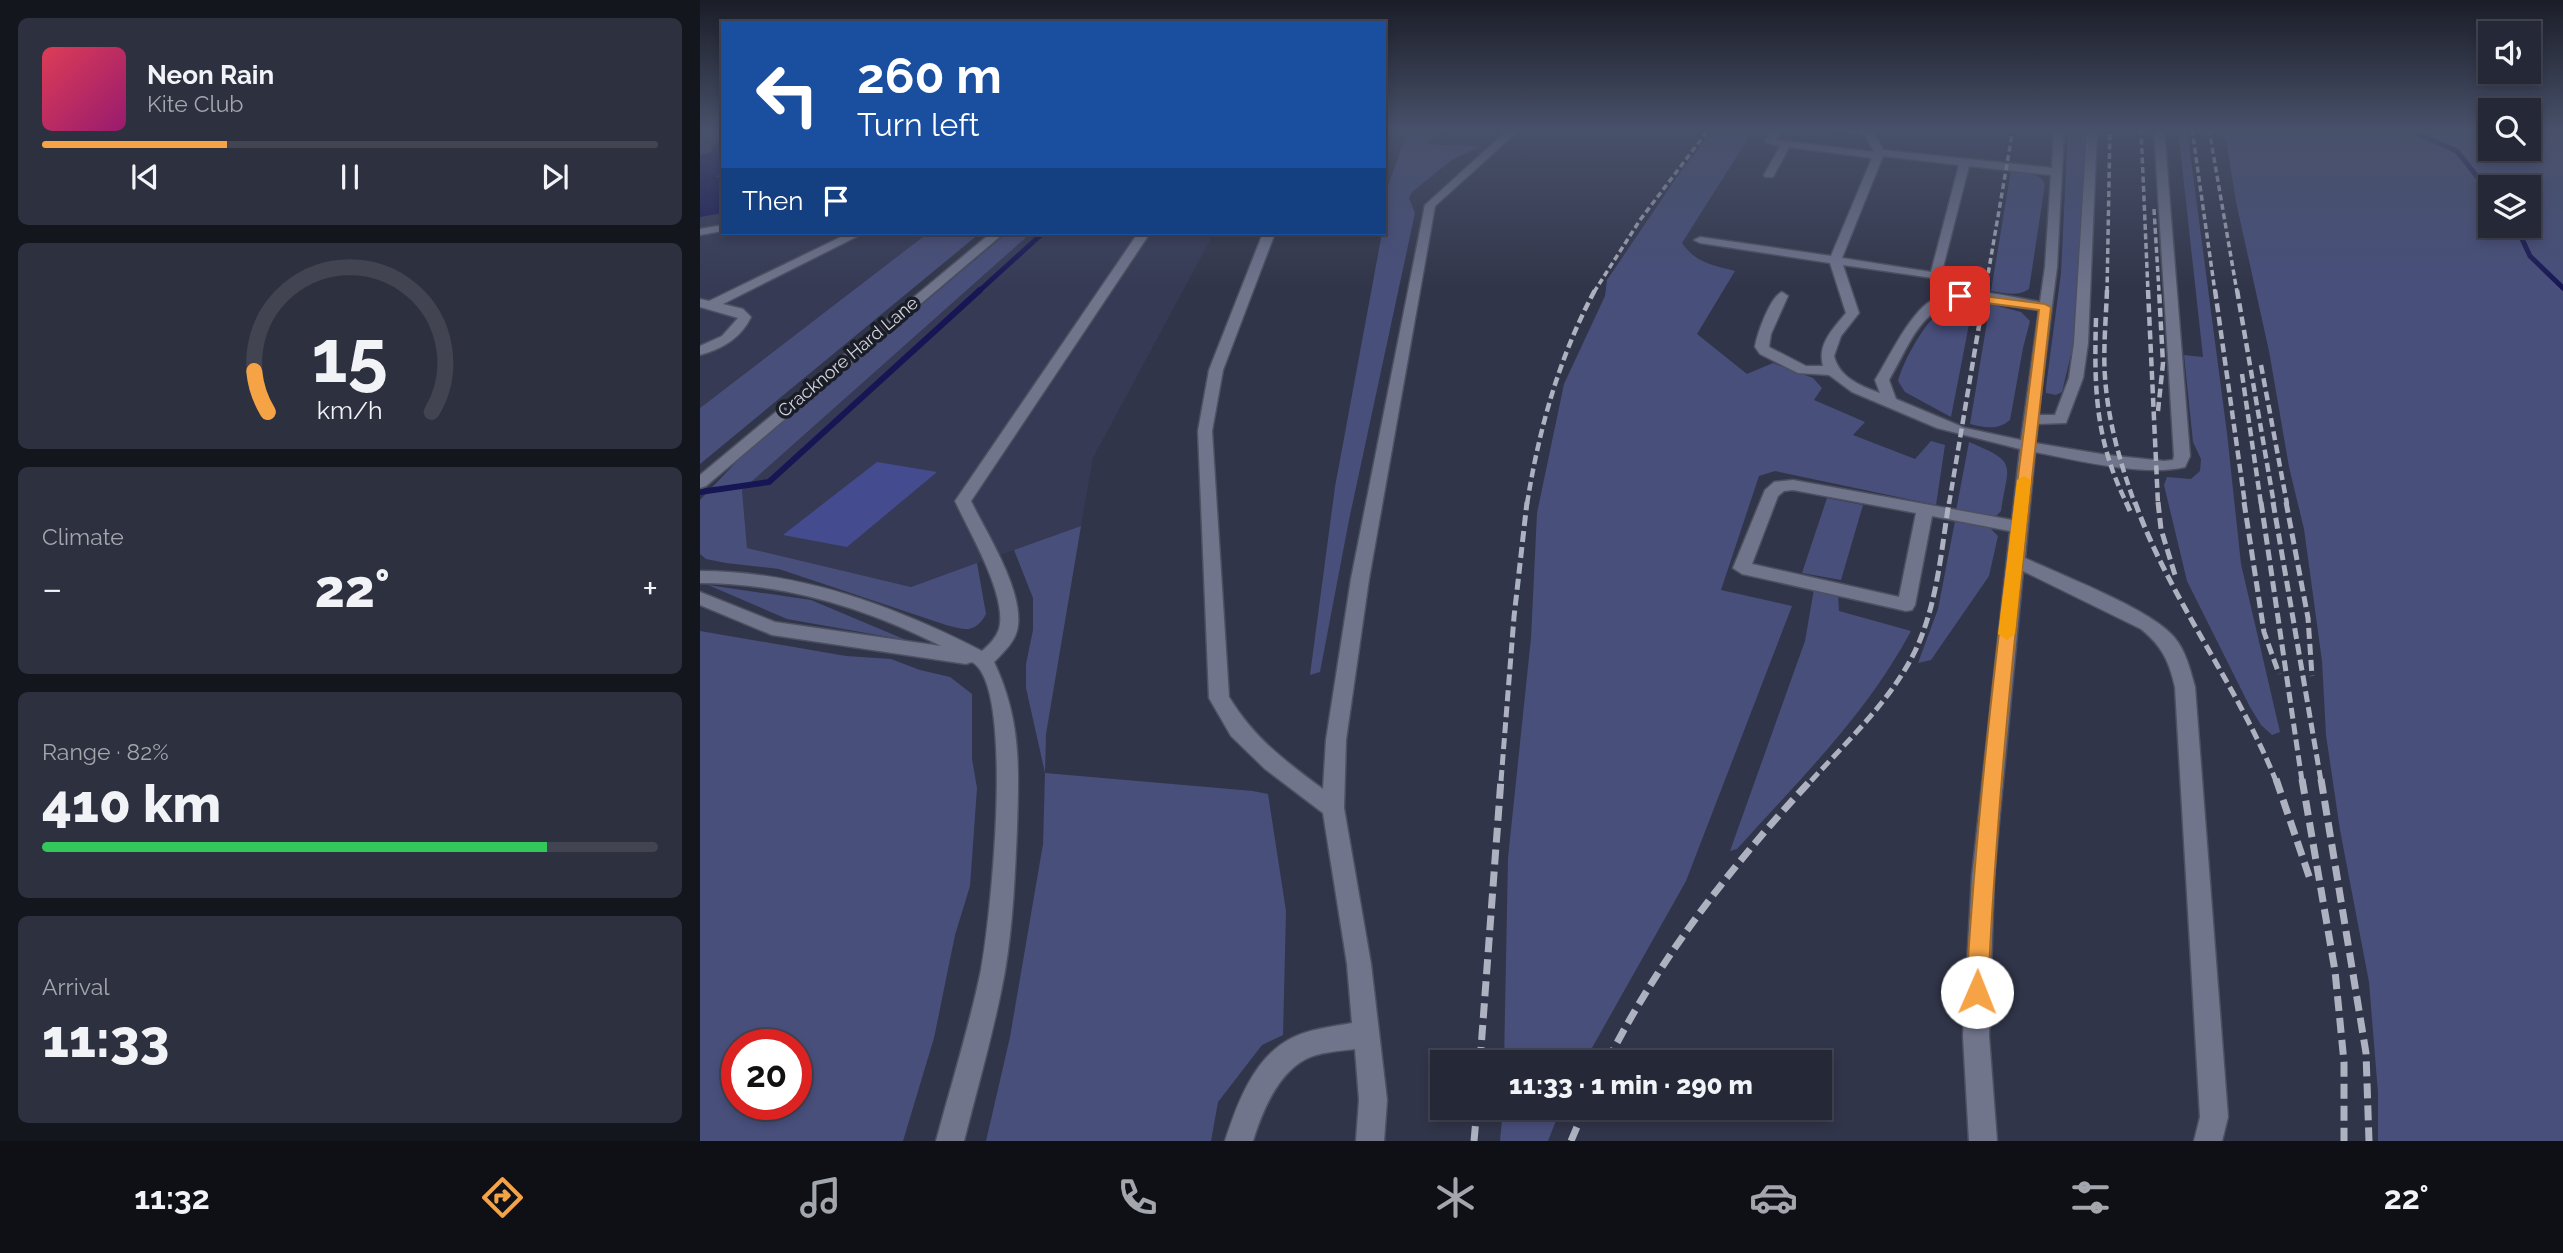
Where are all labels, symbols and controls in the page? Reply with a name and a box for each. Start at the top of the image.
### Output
map controls [2478,21,2541,238]
button: sound [2478,21,2541,84]
text: 260 m [857,47,1002,104]
icon: left [742,49,833,140]
text: Neon Rain [147,60,274,90]
text: Kite Club [147,90,244,117]
button: search [2478,98,2541,161]
text: Turn left [857,106,979,143]
icon: previous [126,158,164,196]
icon: pause [331,158,369,196]
icon: next [536,158,574,196]
button: layers [2478,175,2541,238]
icon: arrive [817,182,855,220]
text: Then [742,186,803,216]
pin [1930,266,1990,326]
icon: arrive [1941,277,1979,315]
street label: Cracknore Hard Lane [773,292,922,421]
text: 15 [312,314,388,399]
text: km/h [317,395,383,425]
text: Climate [42,523,124,550]
text: 22° [315,558,390,619]
text: − [42,566,62,611]
text: + [642,566,658,611]
text: Range · 82% [42,738,169,765]
text: 410 km [42,773,221,834]
position arrow [1940,955,2014,1029]
text: Arrival [42,973,109,1000]
text: 11:33 [42,1008,169,1069]
speed limit sign: 20 [721,1029,812,1120]
text: 11:33 · 1 min · 290 m [1509,1070,1753,1100]
icon: directions [478,1173,527,1222]
icon: music [796,1173,845,1222]
icon: phone [1113,1173,1162,1222]
icon: climate [1431,1173,1480,1222]
icon: car [1749,1173,1798,1222]
icon: filters [2066,1173,2115,1222]
text: 11:32 [134,1179,210,1216]
text: 22° [2384,1179,2429,1216]

